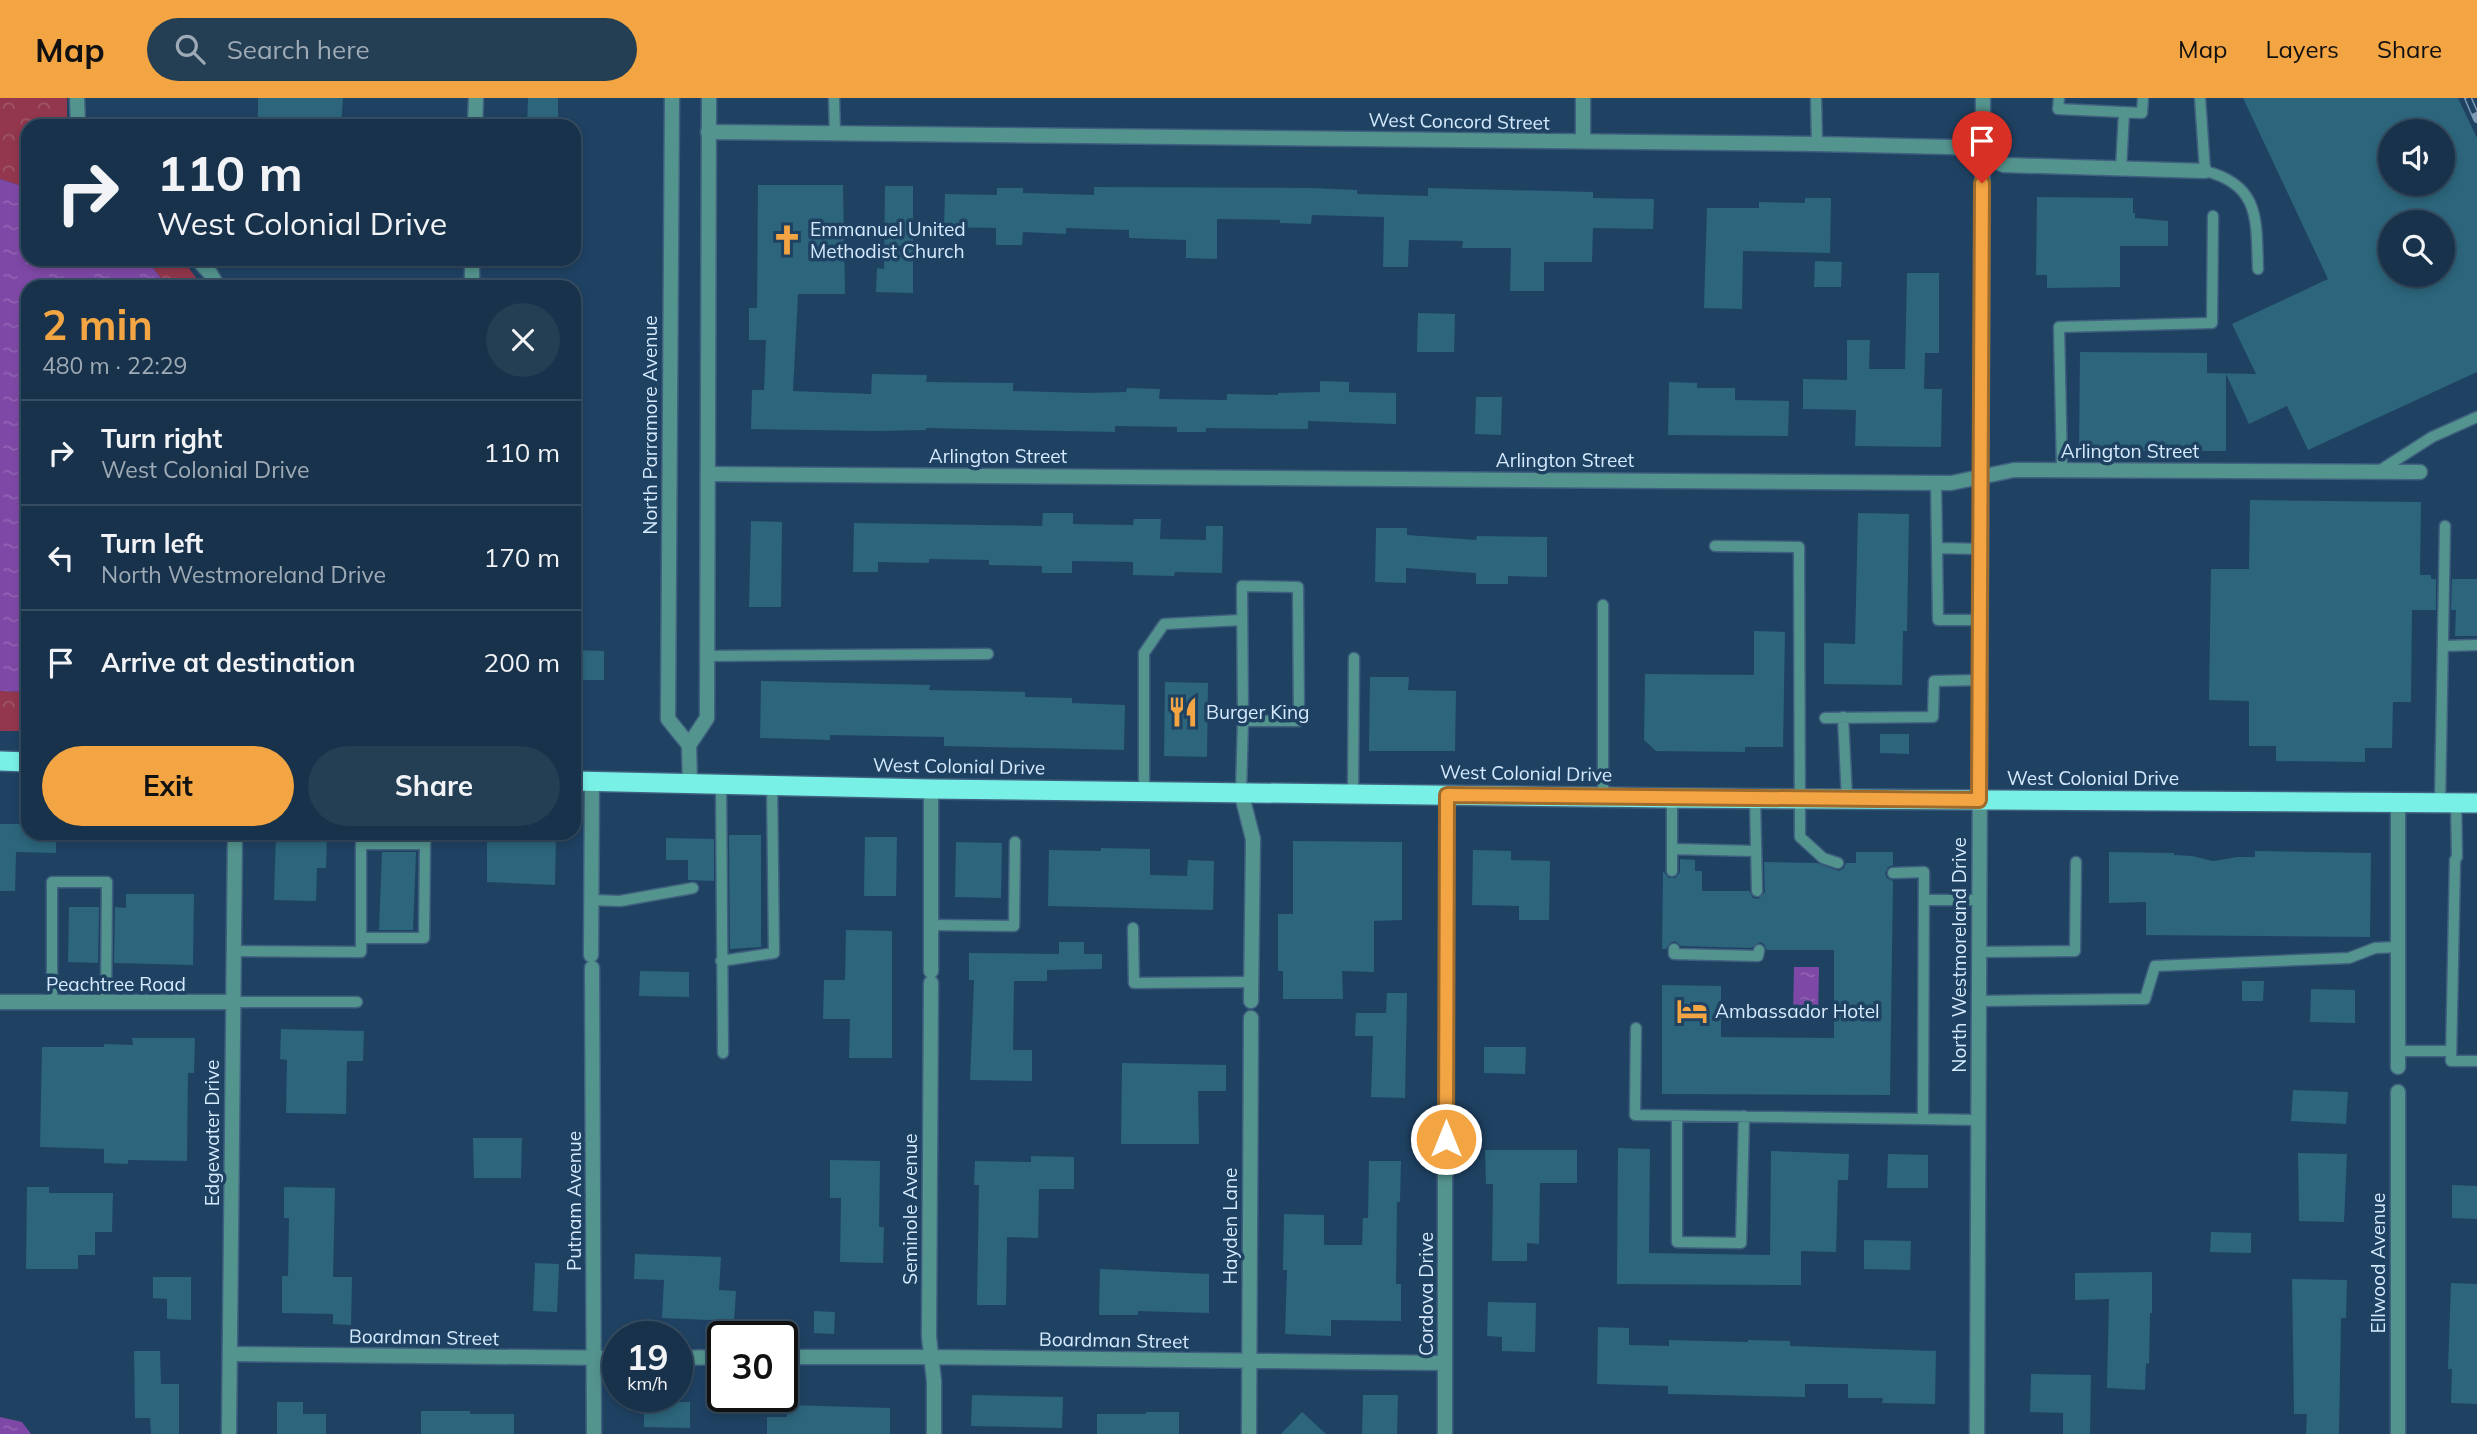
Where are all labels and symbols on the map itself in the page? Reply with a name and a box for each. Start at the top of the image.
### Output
street label: West Concord Street [1368,107,1550,135]
pin [1952,111,2012,183]
place label: Emmanuel United Methodist Church [810,217,966,263]
church icon: Emmanuel United Methodist Church [770,223,804,257]
street label: North Parramore Avenue [638,315,662,535]
street label: Arlington Street [2061,439,2200,463]
street label: Arlington Street [929,444,1068,468]
street label: Arlington Street [1496,448,1635,472]
restaurant icon: Burger King [1166,695,1200,729]
place label: Burger King [1206,700,1309,724]
street label: West Colonial Drive [873,752,1045,780]
street label: West Colonial Drive [1440,759,1612,787]
street label: West Colonial Drive [2007,766,2179,790]
street label: North Westmoreland Drive [1947,837,1971,1073]
street label: Peachtree Road [46,972,186,996]
hotel icon: Ambassador Hotel [1675,994,1709,1028]
place label: Ambassador Hotel [1715,999,1880,1023]
street label: Edgewater Drive [200,1060,224,1206]
position arrow [1409,1102,1483,1176]
street label: Putnam Avenue [562,1131,586,1271]
street label: Seminole Avenue [898,1133,922,1285]
street label: Hayden Lane [1218,1168,1242,1284]
street label: Ellwood Avenue [2366,1193,2390,1333]
street label: Cordova Drive [1414,1232,1438,1356]
speed limit sign: 30 [707,1321,798,1412]
street label: Boardman Street [349,1324,500,1350]
street label: Boardman Street [1039,1327,1190,1353]

